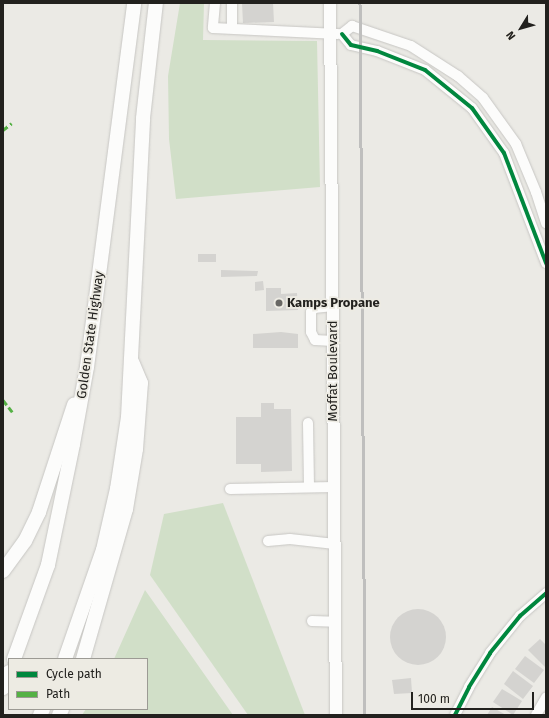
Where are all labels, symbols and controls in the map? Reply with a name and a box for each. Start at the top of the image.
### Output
north arrow [501,8,541,48]
text: N [504,29,518,42]
street label: Golden State Highway [74,270,108,400]
place label: Kamps Propane [287,295,380,311]
marker: Kamps Propane [274,298,284,308]
street label: Moffat Boulevard [325,321,341,421]
legend [8,658,148,710]
text: Cycle path [46,667,102,681]
scale bar [413,684,536,710]
text: Path [46,687,70,701]
text: 100 m [418,692,450,706]

